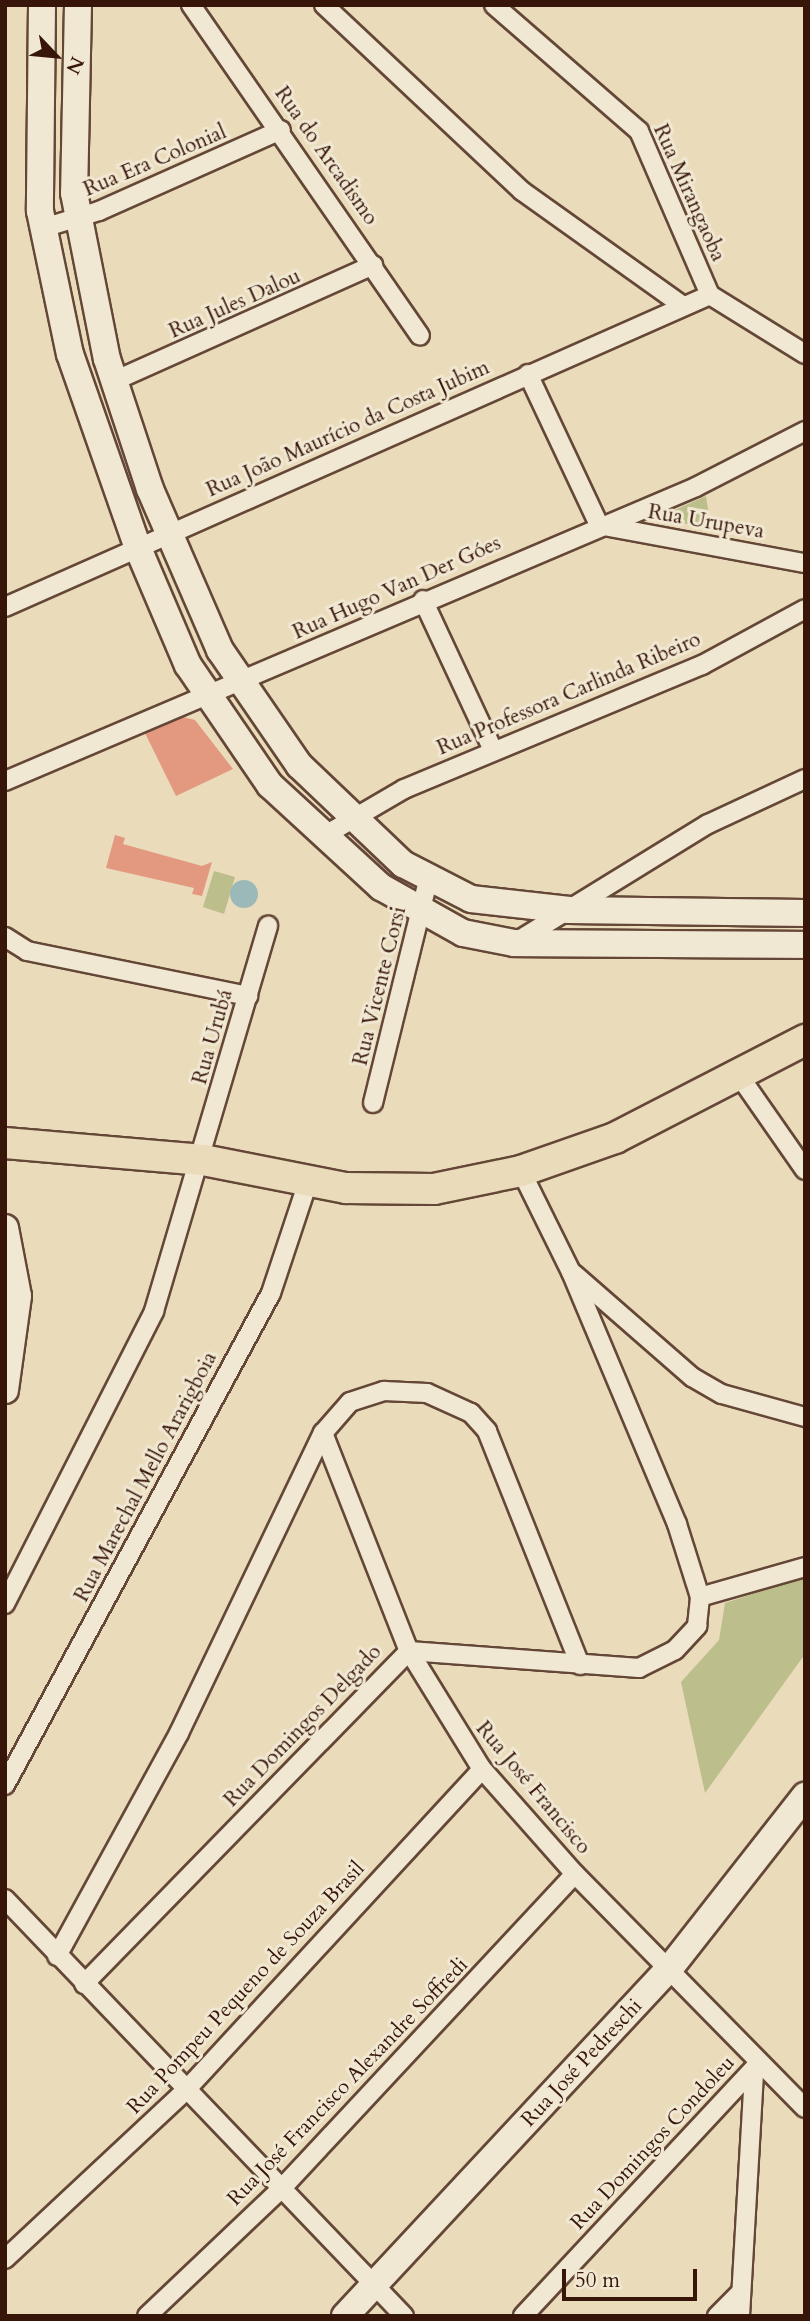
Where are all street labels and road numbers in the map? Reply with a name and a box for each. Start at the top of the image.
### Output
street label: Rua do Arcadismo [269,82,383,230]
street label: Rua Era Colonial [80,120,230,202]
street label: Rua Mirangaoba [647,120,731,266]
street label: Rua Jules Dalou [165,264,305,344]
street label: Rua João Maurício da Costa Jubim [203,355,493,503]
street label: Rua Urupeva [646,499,766,545]
street label: Rua Hugo Van Der Góes [289,531,505,645]
street label: Rua Professora Carlinda Ribeiro [433,627,705,761]
street label: Rua Vicente Corsi [348,904,412,1068]
street label: Rua Urubá [187,987,239,1087]
street label: Rua Marechal Mello Ararigboia [69,1348,223,1606]
street label: Rua Domingos Delgado [219,1640,387,1812]
street label: Rua José Francisco [470,1717,596,1859]
street label: Rua Pompeu Pequeno de Souza Brasil [122,1856,370,2120]
street label: Rua José Francisco Alexandre Soffredi [223,1953,473,2211]
street label: Rua José Pedreschi [516,1994,648,2132]
street label: Rua Domingos Condoleu [566,2051,740,2235]

